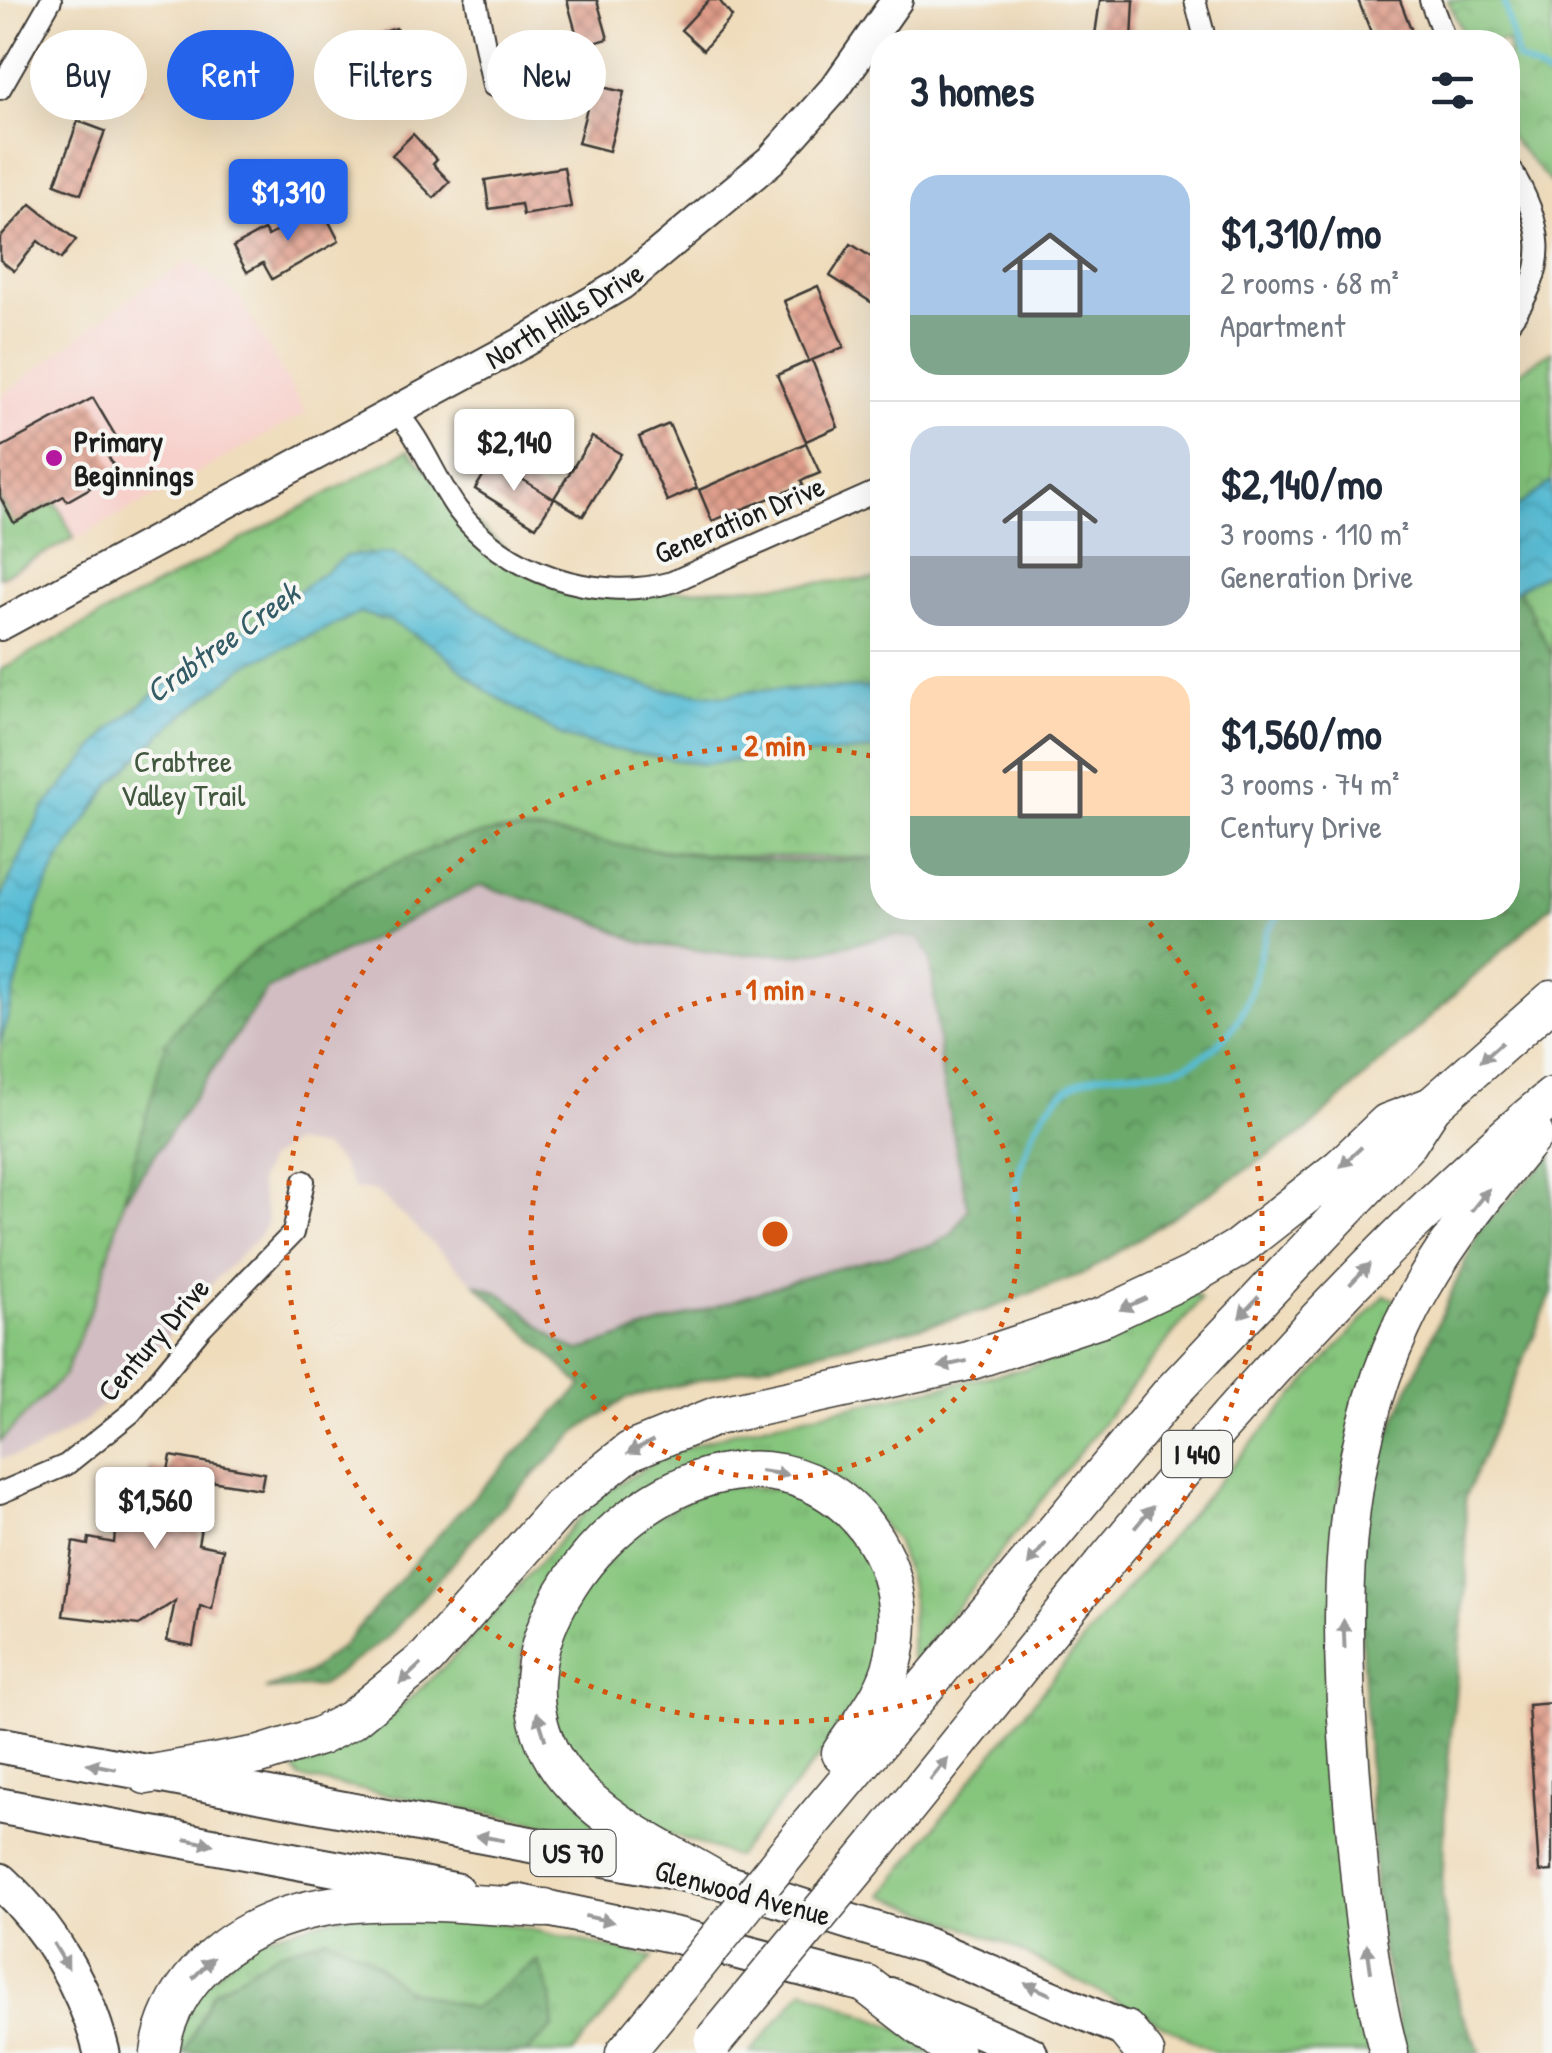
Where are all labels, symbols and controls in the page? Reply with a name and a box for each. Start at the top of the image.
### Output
chip: Buy [30,30,147,120]
chip: Rent [167,30,294,120]
chip: Filters [314,30,467,120]
chip: New [487,30,606,120]
text: 3 homes [910,62,1035,119]
icon: filters [1425,63,1480,118]
pin: $1,310 [207,159,369,244]
text: $1,310 [251,170,325,213]
text: $1,310/mo [1220,204,1381,261]
icon: home [990,215,1110,335]
street label: North Hills Drive [477,252,651,378]
text: 2 rooms · 68 m² [1220,261,1399,304]
text: Apartment [1220,304,1345,347]
pin: $2,140 [433,409,595,494]
text: $2,140 [476,420,552,463]
place label: Primary Beginnings [74,421,194,496]
marker: Primary Beginnings [43,447,65,469]
text: $2,140/mo [1220,455,1383,512]
street label: Generation Drive [648,465,830,573]
icon: home [990,466,1110,586]
text: 3 rooms · 110 m² [1220,512,1409,555]
text: Generation Drive [1220,555,1413,598]
water label: Crabtree Creek [136,570,310,712]
text: $1,560/mo [1220,705,1382,762]
icon: home [990,716,1110,836]
text: 2 min [744,725,806,765]
park label: Crabtree Valley Trail [120,741,246,815]
text: 3 rooms · 74 m² [1220,762,1399,805]
text: Century Drive [1220,805,1382,848]
text: 1 min [746,969,804,1009]
one-way arrow [1479,1040,1503,1063]
one-way arrow [1339,1145,1363,1168]
one-way arrow [1469,1188,1490,1213]
centre of rings [757,1216,793,1252]
one-way arrow [1348,1263,1372,1287]
street label: Century Drive [88,1269,218,1409]
one-way arrow [1238,1295,1261,1319]
one-way arrow [1118,1296,1148,1312]
one-way arrow [937,1357,968,1372]
road number: I 440 [1162,1431,1232,1477]
one-way arrow [625,1438,654,1455]
one-way arrow [758,1466,790,1482]
pin: $1,560 [74,1467,236,1552]
text: $1,560 [118,1478,192,1521]
one-way arrow [1133,1504,1154,1529]
one-way arrow [1027,1541,1048,1566]
one-way arrow [1336,1617,1352,1649]
one-way arrow [398,1662,422,1685]
one-way arrow [533,1710,548,1741]
one-way arrow [928,1756,949,1781]
one-way arrow [86,1757,117,1773]
one-way arrow [474,1830,505,1845]
road number: US 70 [530,1830,616,1876]
one-way arrow [184,1835,216,1850]
street label: Glenwood Avenue [651,1849,835,1935]
one-way arrow [584,1912,615,1927]
one-way arrow [1360,1941,1376,1973]
one-way arrow [52,1942,69,1970]
one-way arrow [190,1956,214,1980]
one-way arrow [1023,1981,1053,1997]

